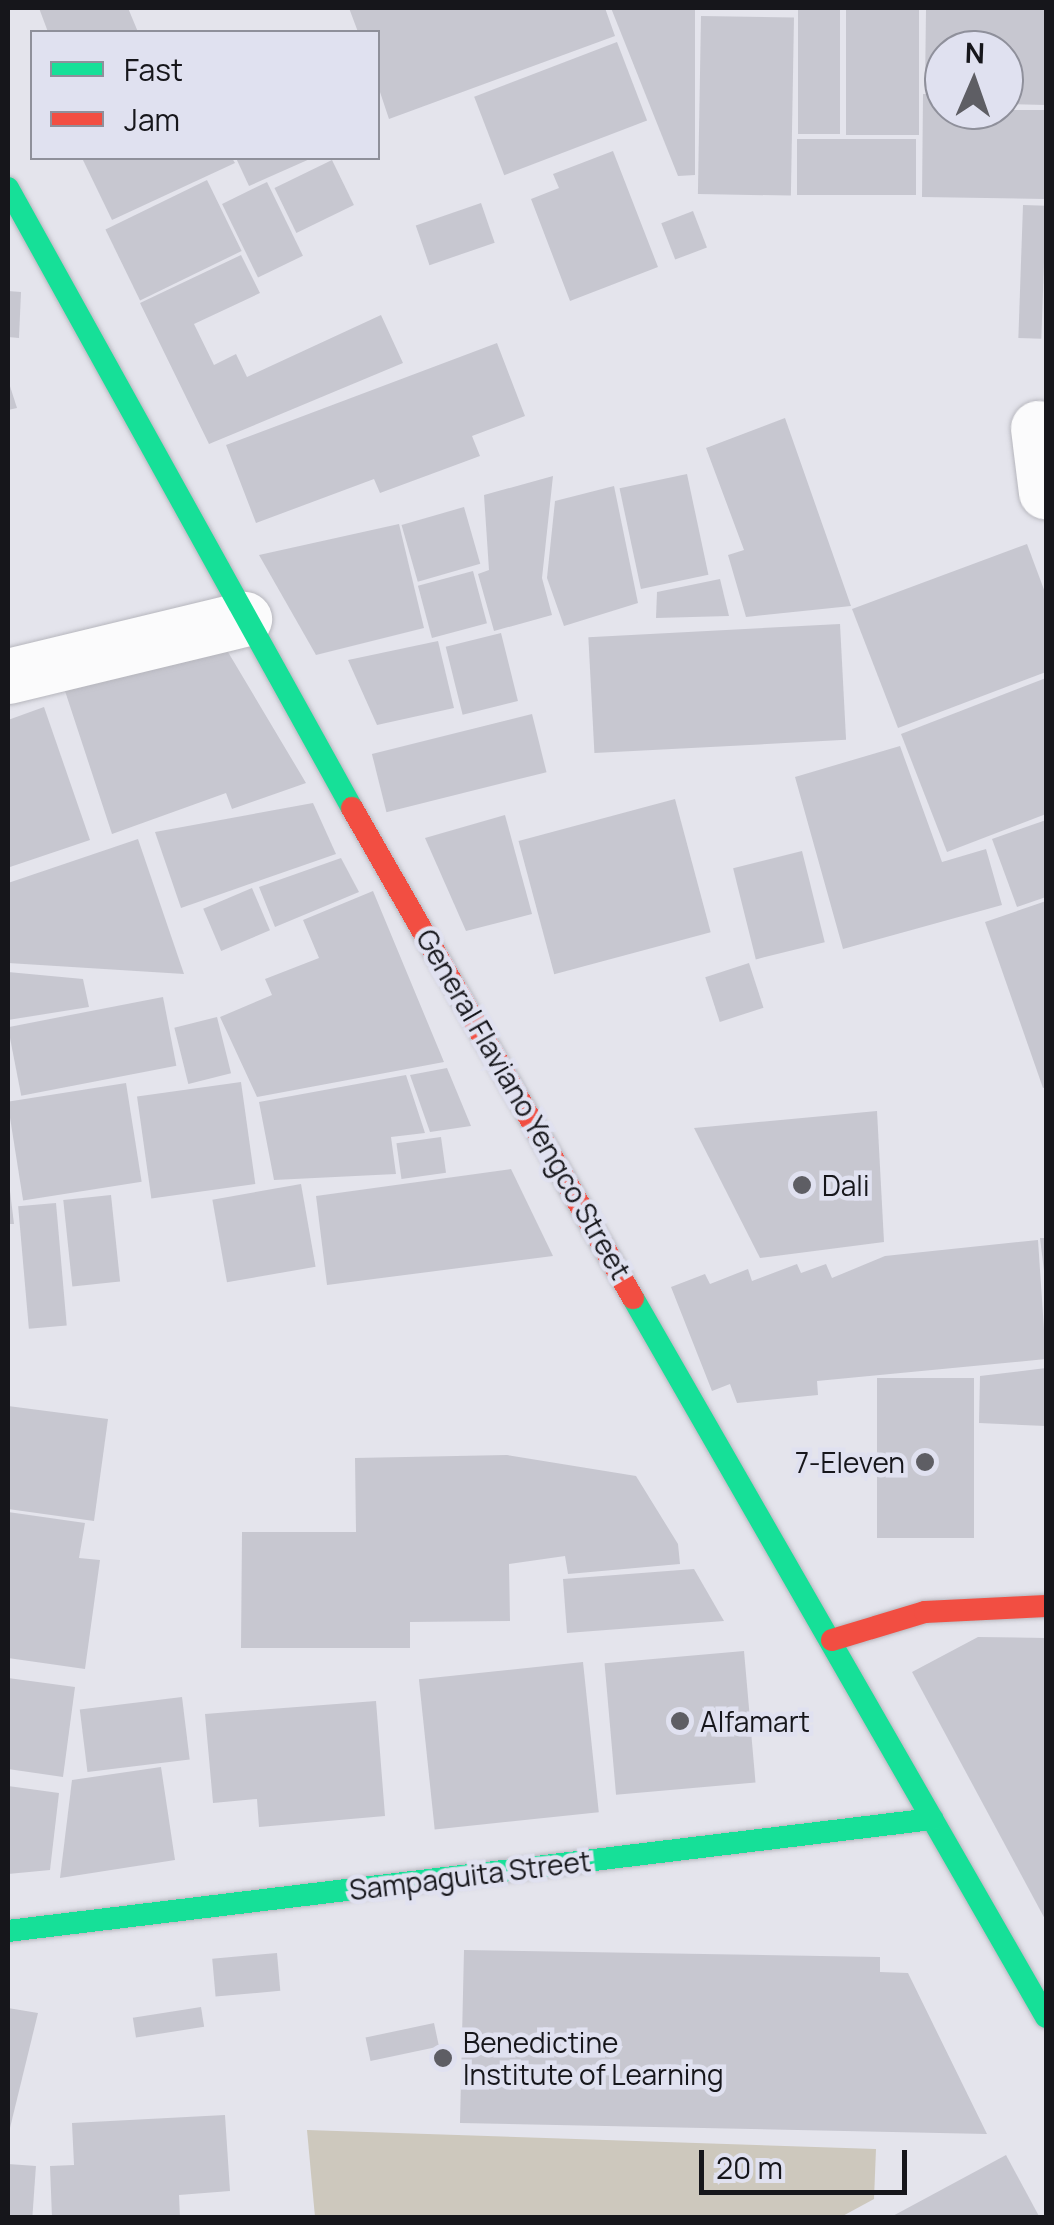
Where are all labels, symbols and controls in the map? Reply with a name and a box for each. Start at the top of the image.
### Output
legend [30,30,380,160]
north arrow [924,30,1024,130]
text: N [964,33,986,71]
text: Fast [124,49,183,90]
text: Jam [124,99,180,140]
street label: General Flaviano Yengco Street [410,923,638,1285]
place label: Dali [822,1168,869,1202]
marker: Dali [791,1174,813,1196]
place label: 7-Eleven [795,1445,905,1479]
marker: 7-Eleven [914,1451,936,1473]
place label: Alfamart [700,1704,810,1738]
marker: Alfamart [669,1710,691,1732]
street label: Sampaguita Street [347,1844,593,1906]
place label: Benedictine Institute of Learning [463,2025,724,2091]
marker: Benedictine Institute of Learning [432,2047,454,2069]
scale bar [704,2130,912,2192]
text: 20 m [716,2147,783,2188]

